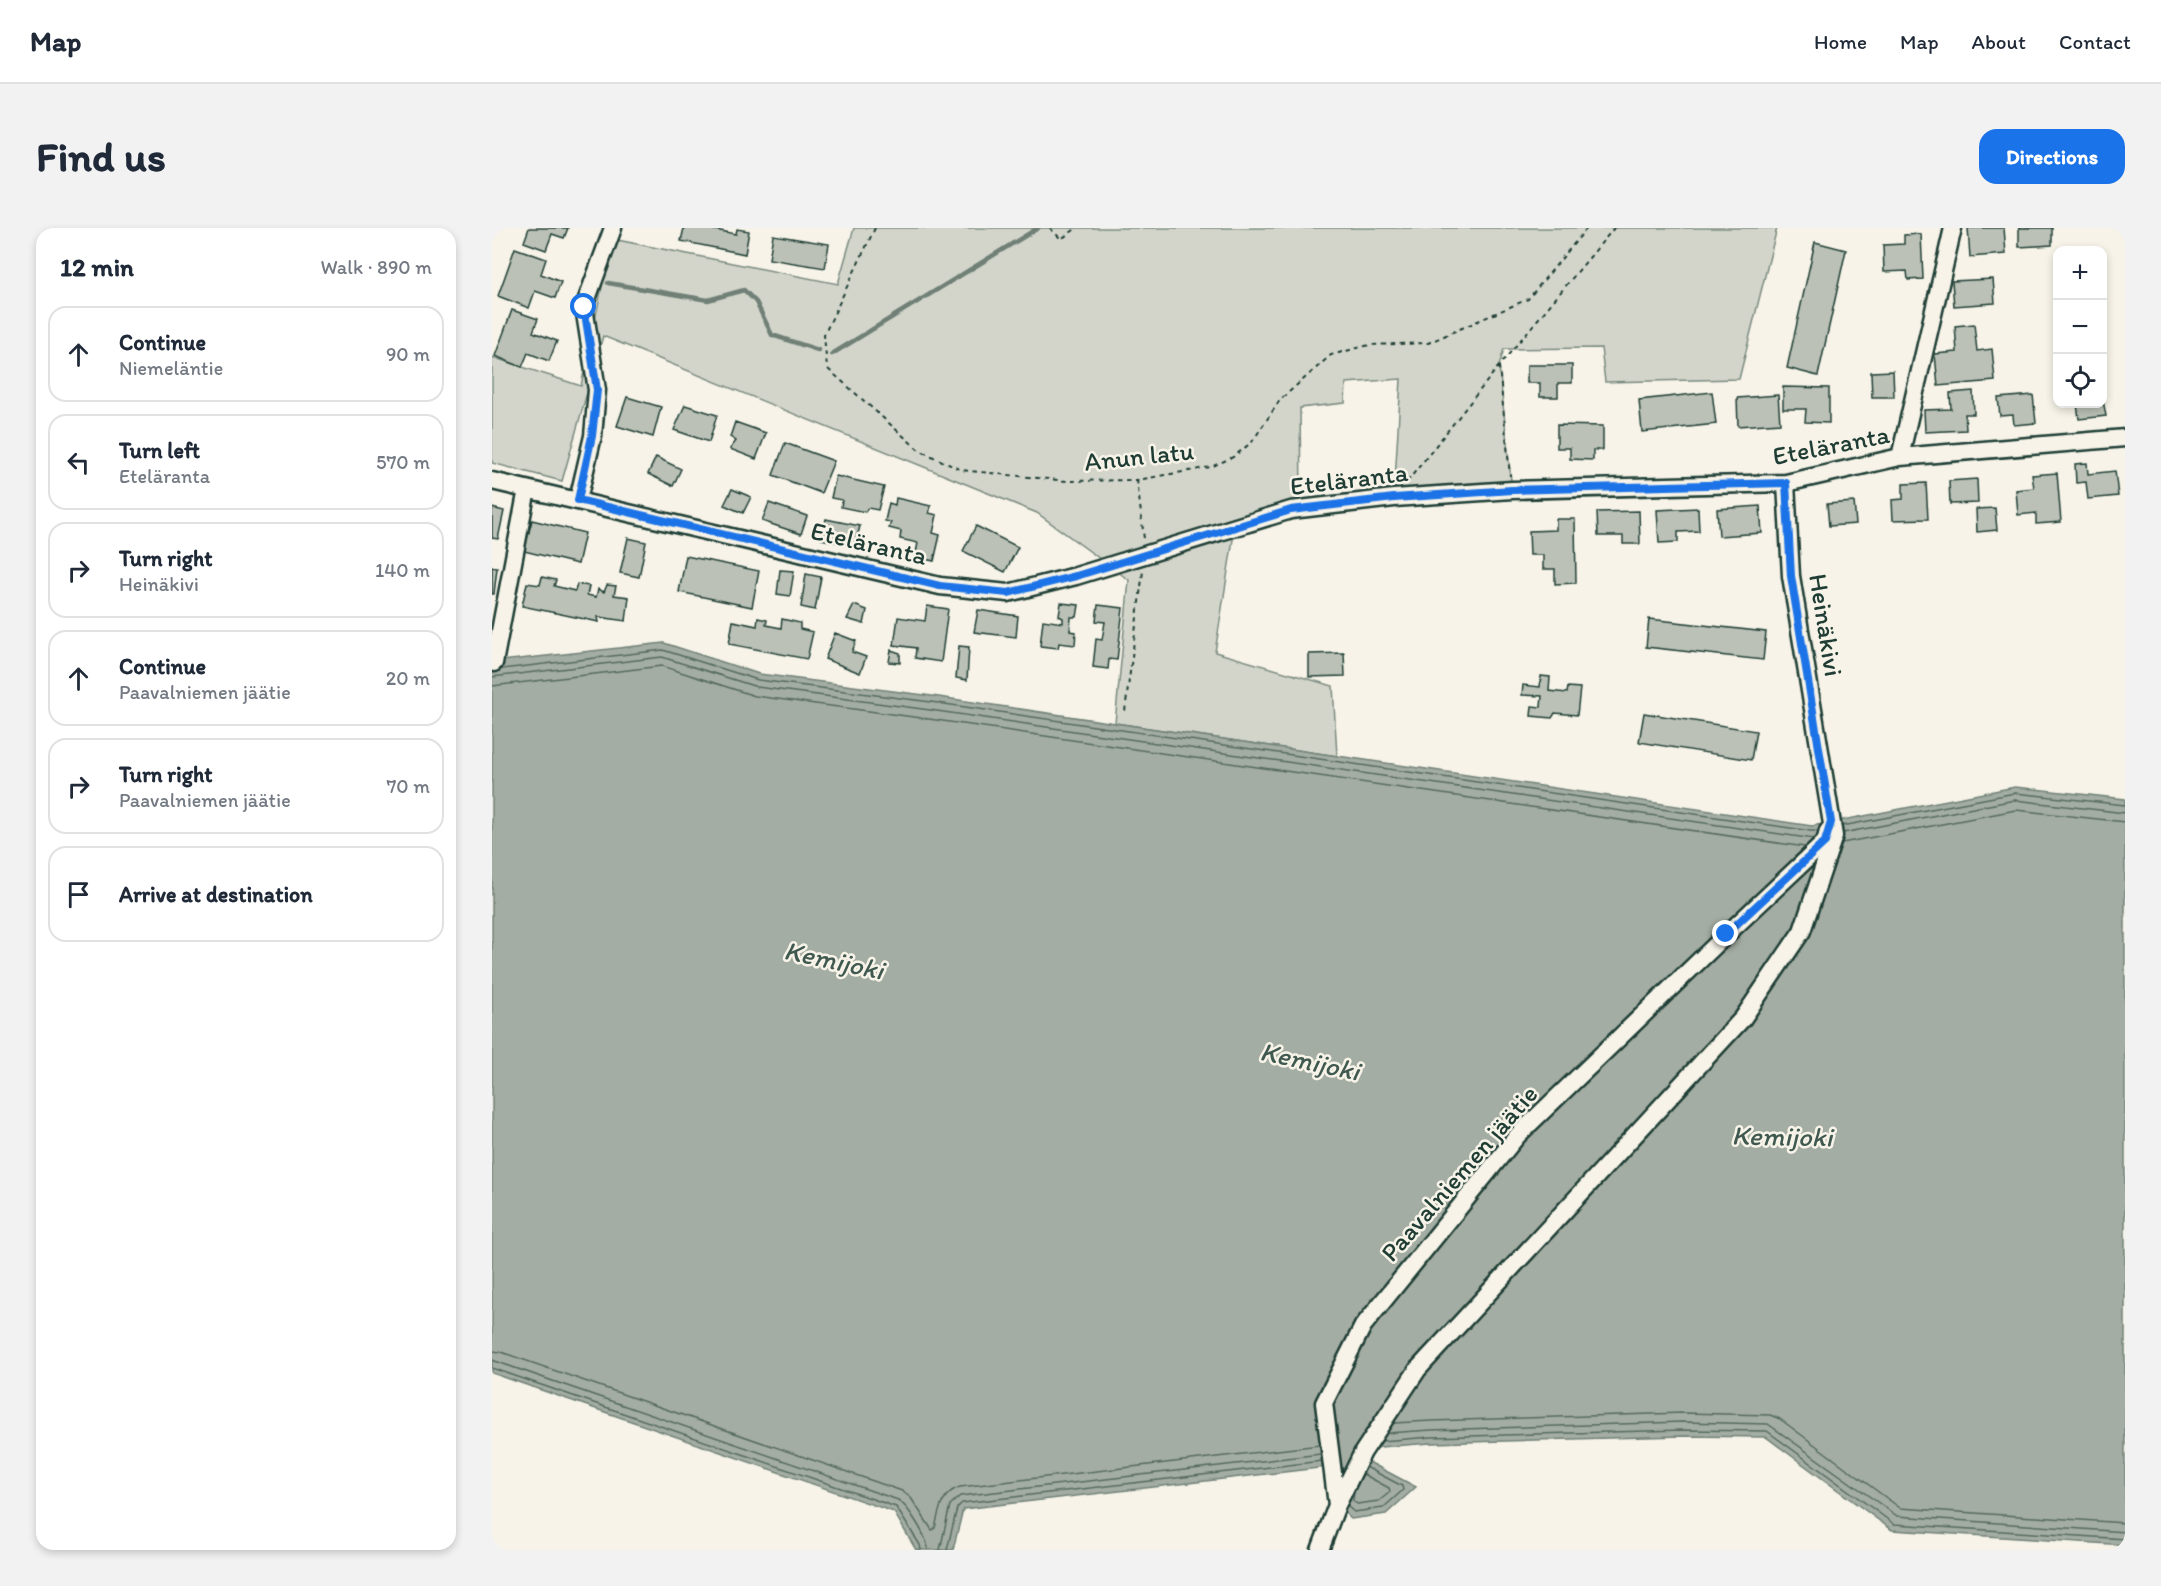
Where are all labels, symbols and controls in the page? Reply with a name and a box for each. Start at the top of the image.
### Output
text: Map [30,24,81,58]
text: Home [1814,29,1867,54]
text: Map [1900,29,1939,54]
text: About [1972,29,2026,54]
text: Contact [2059,29,2131,54]
button: Directions [1979,129,2125,184]
text: Find us [36,131,166,182]
map controls [2053,246,2107,408]
button: + [2053,246,2107,300]
text: 12 min [60,251,134,283]
text: Walk · 890 m [320,255,432,279]
route start [570,293,596,319]
button: − [2053,300,2107,354]
text: Continue [119,329,206,356]
icon: ahead [62,338,95,371]
text: 90 m [386,342,430,366]
button: locate [2053,354,2107,408]
text: Niemeläntie [119,356,223,380]
street label: Eteläranta [1770,418,1893,472]
street label: Anun latu [1083,434,1195,478]
text: Turn left [119,437,200,464]
icon: left [62,446,95,479]
text: 570 m [376,450,430,474]
street label: Eteläranta [1288,456,1410,502]
text: Eteläranta [119,464,210,488]
street label: Eteläranta [808,514,931,572]
text: Turn right [119,545,213,572]
icon: right [62,554,95,587]
text: 140 m [375,558,430,582]
street label: Heinäkivi [1802,571,1850,679]
text: Heinäkivi [119,572,199,596]
text: Continue [119,653,206,680]
icon: ahead [62,662,95,695]
text: 20 m [386,666,430,690]
text: Paavalniemen jäätie [119,680,291,704]
text: Turn right [119,761,213,788]
icon: right [62,770,95,803]
text: 70 m [386,774,430,798]
text: Paavalniemen jäätie [119,788,291,812]
icon: arrive [62,878,95,911]
text: Arrive at destination [119,881,313,908]
route end [1712,920,1738,946]
water label: Kemijoki [781,933,890,987]
water label: Kemijoki [1257,1034,1366,1088]
street label: Paavalniemen jäätie [1374,1078,1544,1268]
water label: Kemijoki [1731,1119,1836,1153]

